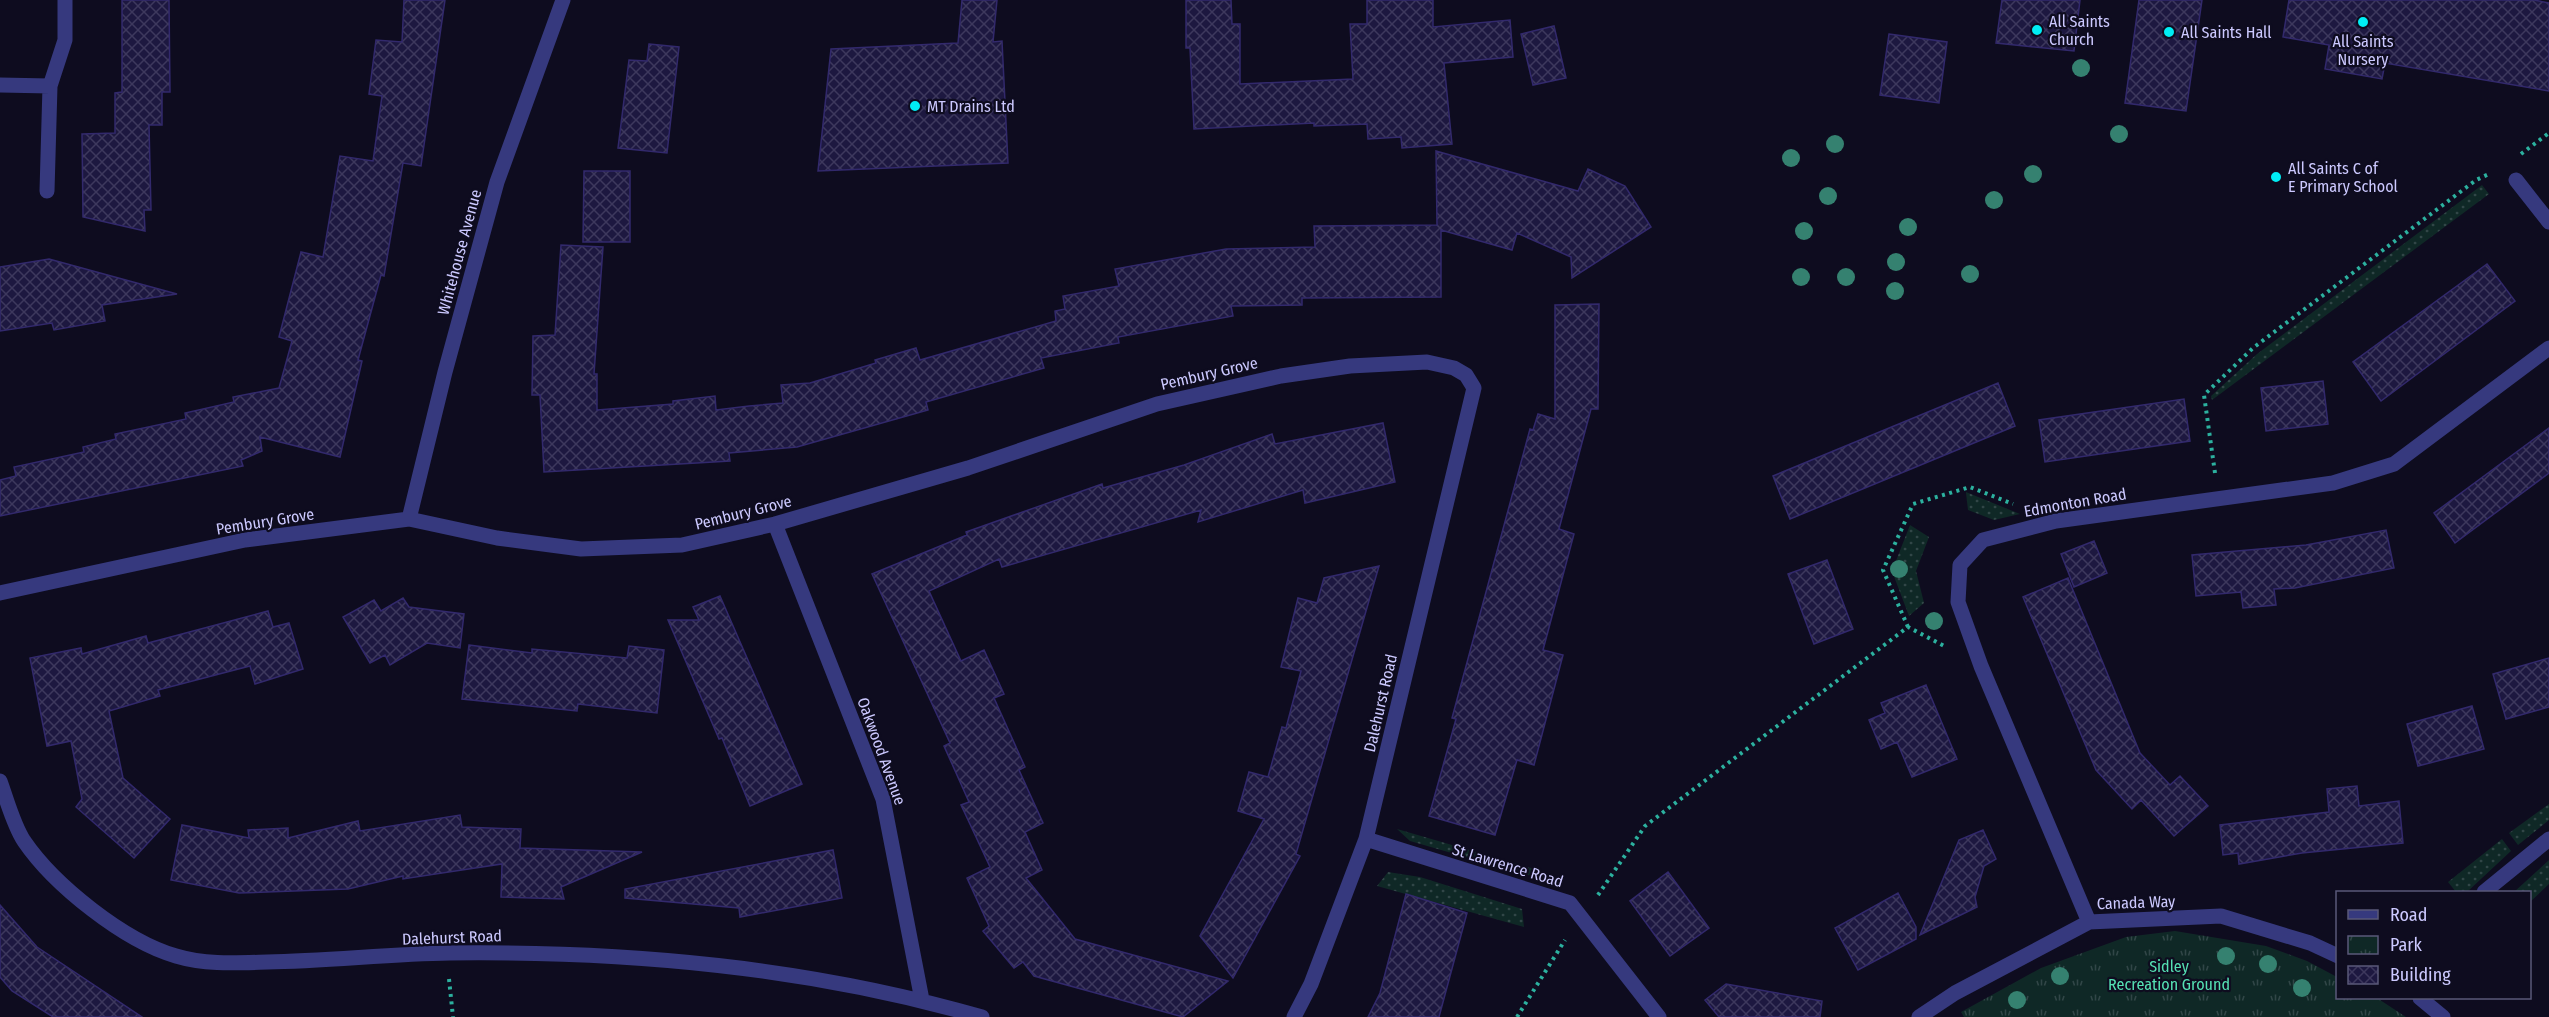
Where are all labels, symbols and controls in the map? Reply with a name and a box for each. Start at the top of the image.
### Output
place label: All Saints Church [2049,12,2110,49]
marker: All Saints Nursery [2356,15,2370,29]
marker: All Saints Church [2030,23,2044,37]
place label: All Saints Hall [2181,23,2272,42]
marker: All Saints Hall [2162,25,2176,39]
place label: All Saints Nursery [2333,32,2394,69]
place label: MT Drains Ltd [927,97,1015,116]
marker: MT Drains Ltd [908,99,922,113]
place label: All Saints C of E Primary School [2288,159,2398,196]
marker: All Saints C of E Primary School [2269,170,2283,184]
street label: Whitehouse Avenue [434,187,485,317]
street label: Pembury Grove [1159,353,1260,394]
street label: Edmonton Road [2022,484,2128,521]
street label: Pembury Grove [693,491,794,534]
street label: Pembury Grove [215,504,316,539]
street label: Dalehurst Road [1360,652,1401,754]
street label: Oakwood Avenue [853,695,910,808]
street label: St Lawrence Road [1450,840,1566,891]
legend [2336,891,2531,999]
street label: Canada Way [2096,892,2176,913]
text: Road [2390,904,2427,926]
street label: Dalehurst Road [402,926,502,949]
text: Park [2390,934,2423,956]
park label: Sidley Recreation Ground [2108,957,2230,994]
text: Building [2390,964,2451,986]

